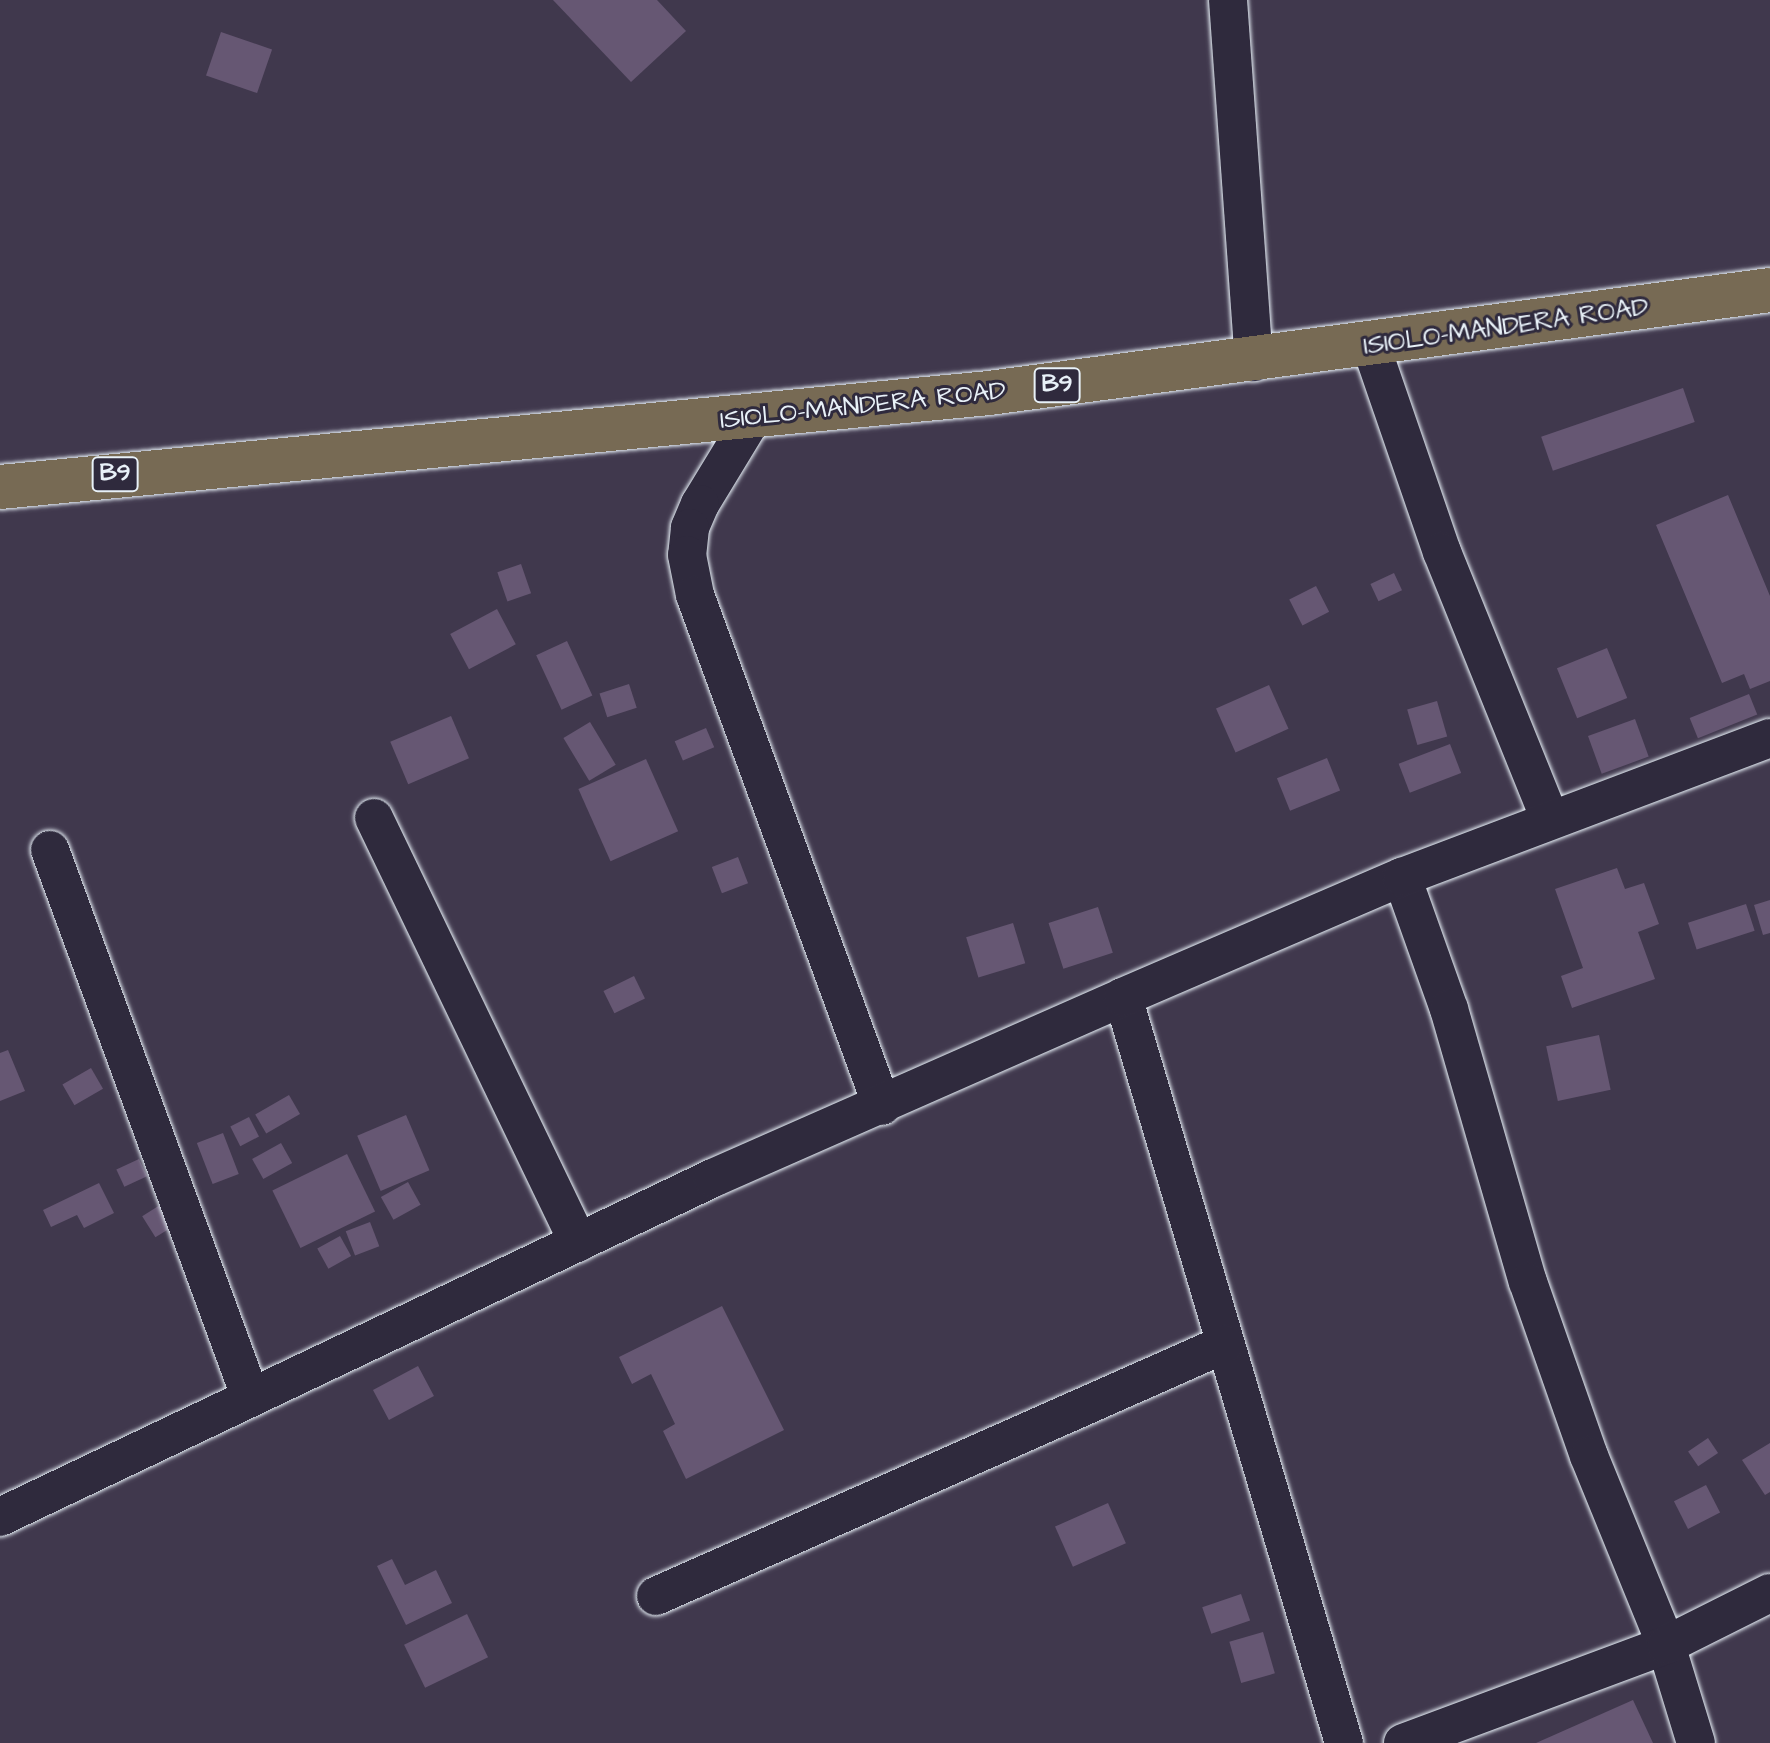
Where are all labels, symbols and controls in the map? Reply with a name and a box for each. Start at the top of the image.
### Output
street label: ISIOLO-MANDERA ROAD [1362,292,1650,362]
road number: B9 [1033,365,1081,405]
street label: ISIOLO-MANDERA ROAD [719,375,1007,437]
road number: B9 [91,454,139,494]

